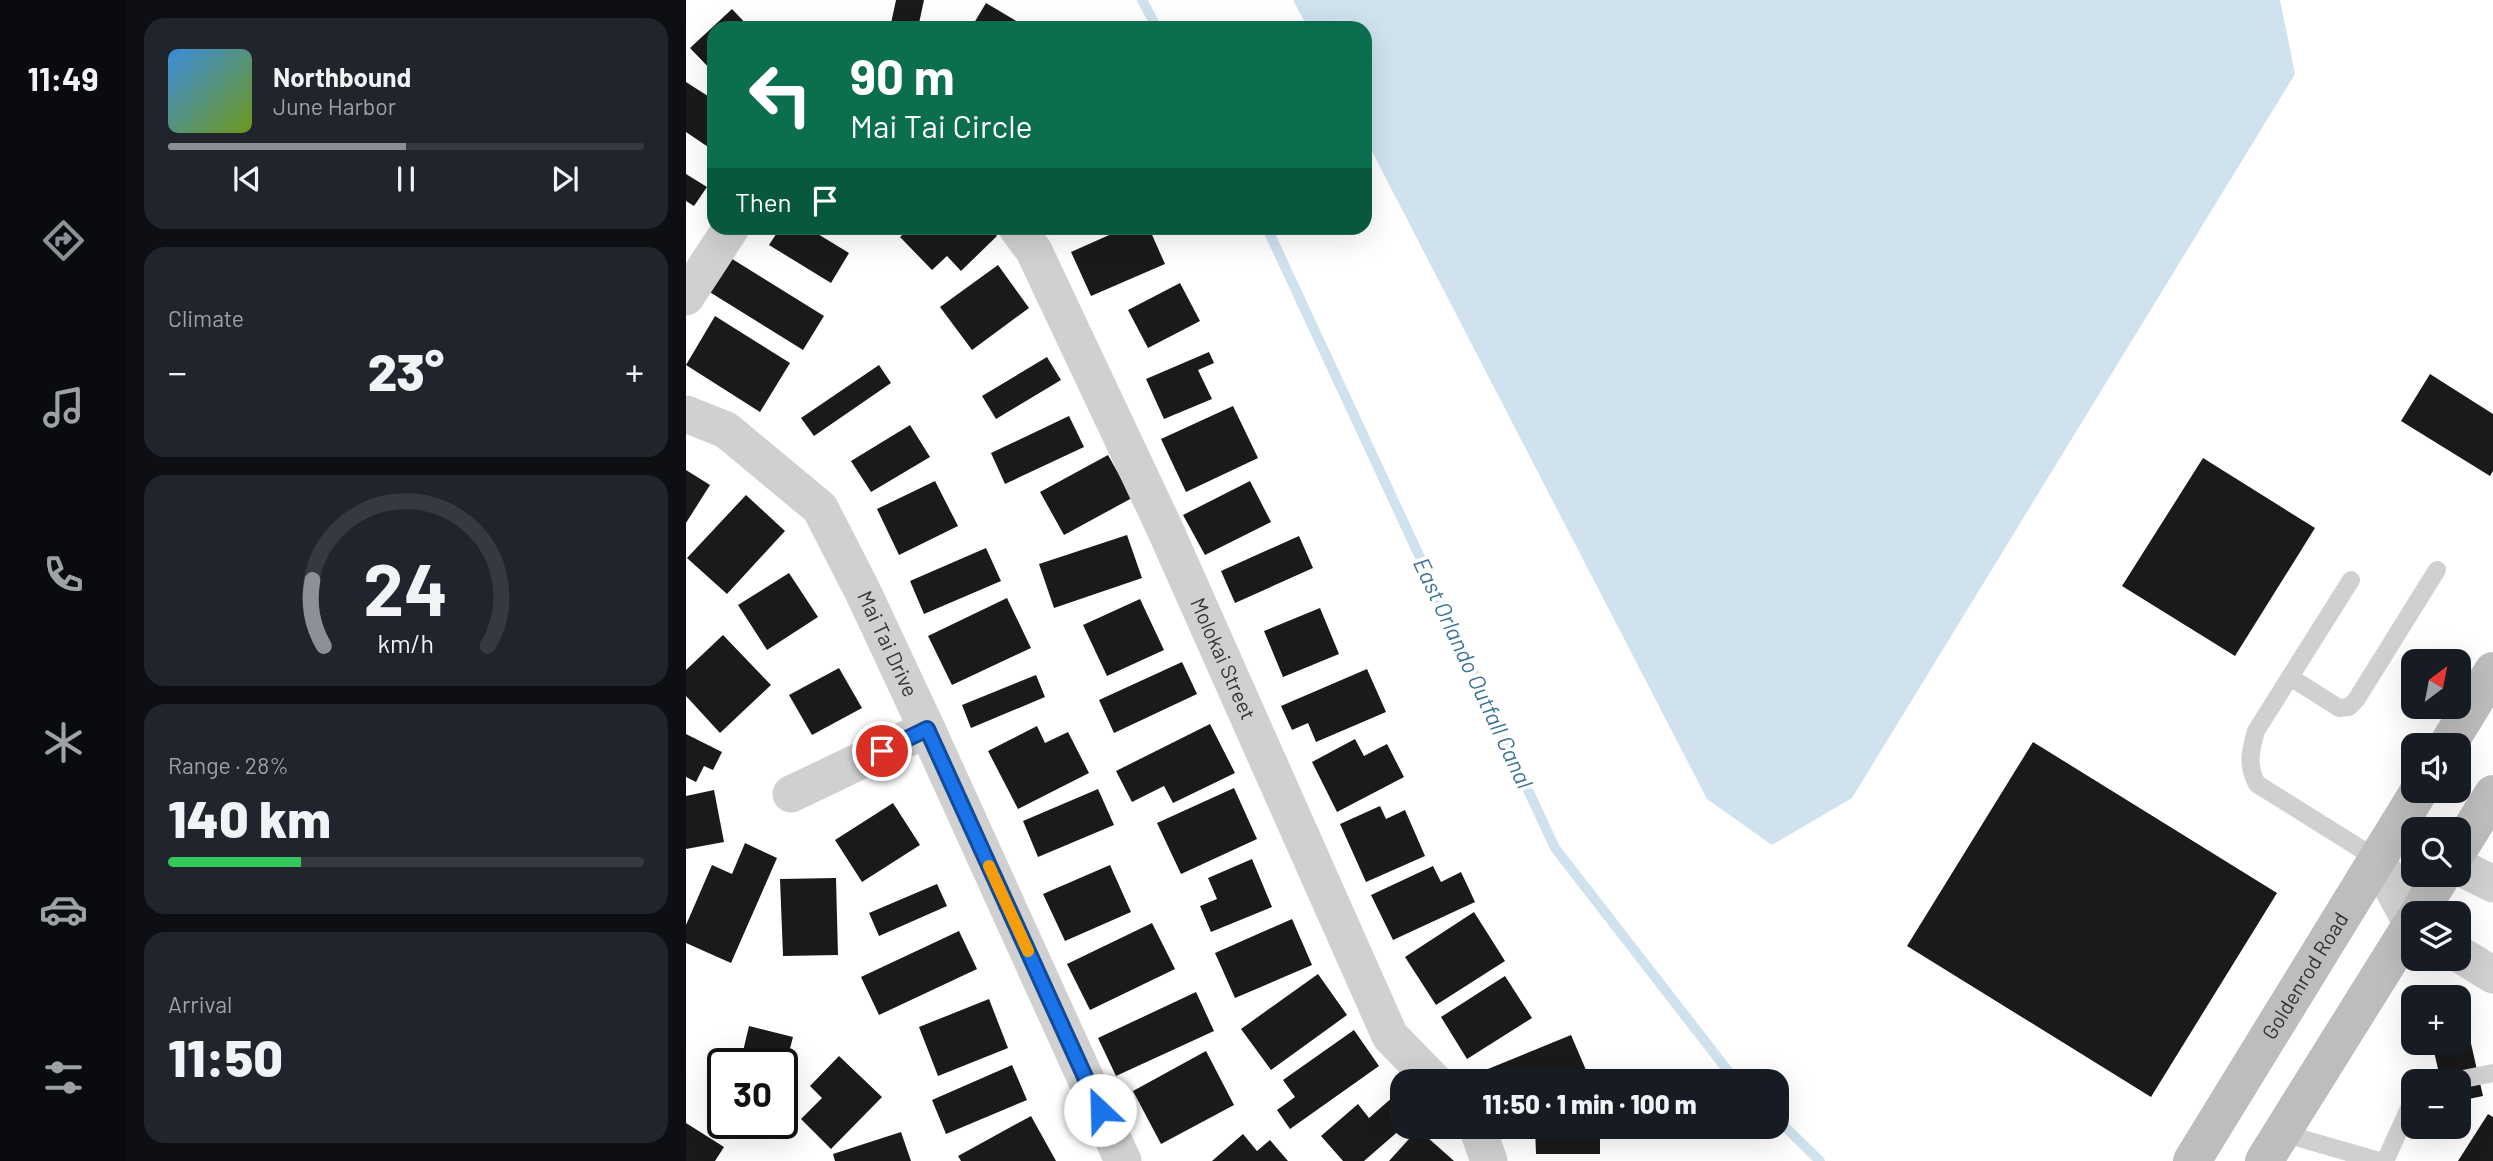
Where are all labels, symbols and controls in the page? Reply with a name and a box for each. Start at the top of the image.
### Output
text: 90 m [850,46,955,105]
icon: left [735,49,826,140]
text: 11:49 [28,59,98,97]
text: Northbound [273,61,411,92]
text: June Harbor [273,92,396,120]
text: Mai Tai Circle [850,106,1033,144]
icon: previous [228,160,266,198]
icon: pause [387,160,425,198]
icon: next [546,160,584,198]
icon: arrive [806,182,844,220]
text: Then [735,186,792,217]
icon: directions [39,216,88,265]
text: Climate [168,304,244,332]
text: 23° [368,339,444,401]
text: − [168,348,187,394]
text: + [625,348,644,394]
icon: music [39,383,88,432]
text: 24 [364,544,448,632]
icon: phone [39,550,88,599]
water label: East Orlando Outfall Canal [1408,553,1540,792]
street label: Mai Tai Drive [853,586,924,700]
street label: Molokai Street [1186,593,1262,723]
text: km/h [378,628,434,658]
north arrow [2401,649,2471,719]
map controls [2401,649,2471,1139]
icon: climate [39,718,88,767]
pin [852,721,912,781]
icon: arrive [863,732,901,770]
button: sound [2401,733,2471,803]
text: Range · 28% [168,751,289,779]
text: 140 km [168,786,331,848]
button: search [2401,817,2471,887]
icon: car [39,885,88,934]
button: layers [2401,901,2471,971]
street label: Goldenrod Road [2256,907,2353,1043]
button: + [2401,985,2471,1055]
text: Arrival [168,990,232,1018]
text: 11:50 [168,1025,283,1087]
speed limit sign: 30 [707,1048,798,1139]
icon: filters [39,1053,88,1102]
button: − [2401,1069,2471,1139]
position arrow [1063,1073,1137,1147]
text: 11:50 · 1 min · 100 m [1482,1088,1697,1119]

